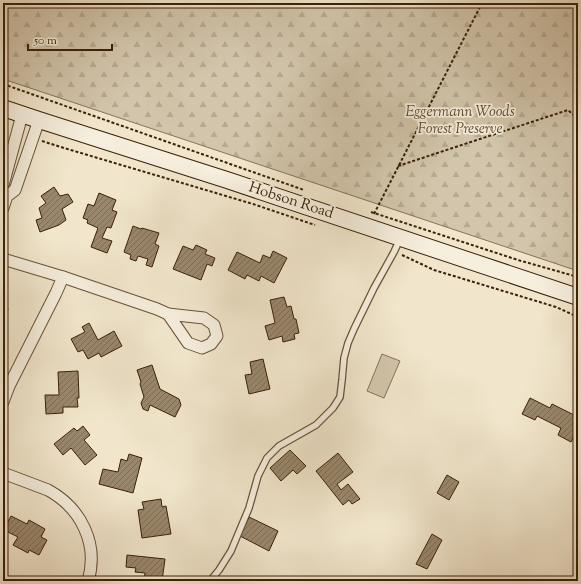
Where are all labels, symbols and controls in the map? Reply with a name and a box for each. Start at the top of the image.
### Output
scale bar [28,26,112,52]
text: 50 m [33,32,57,50]
park label: Eggermann Woods Forest Preserve [405,102,515,140]
street label: Hobson Road [246,177,337,225]

